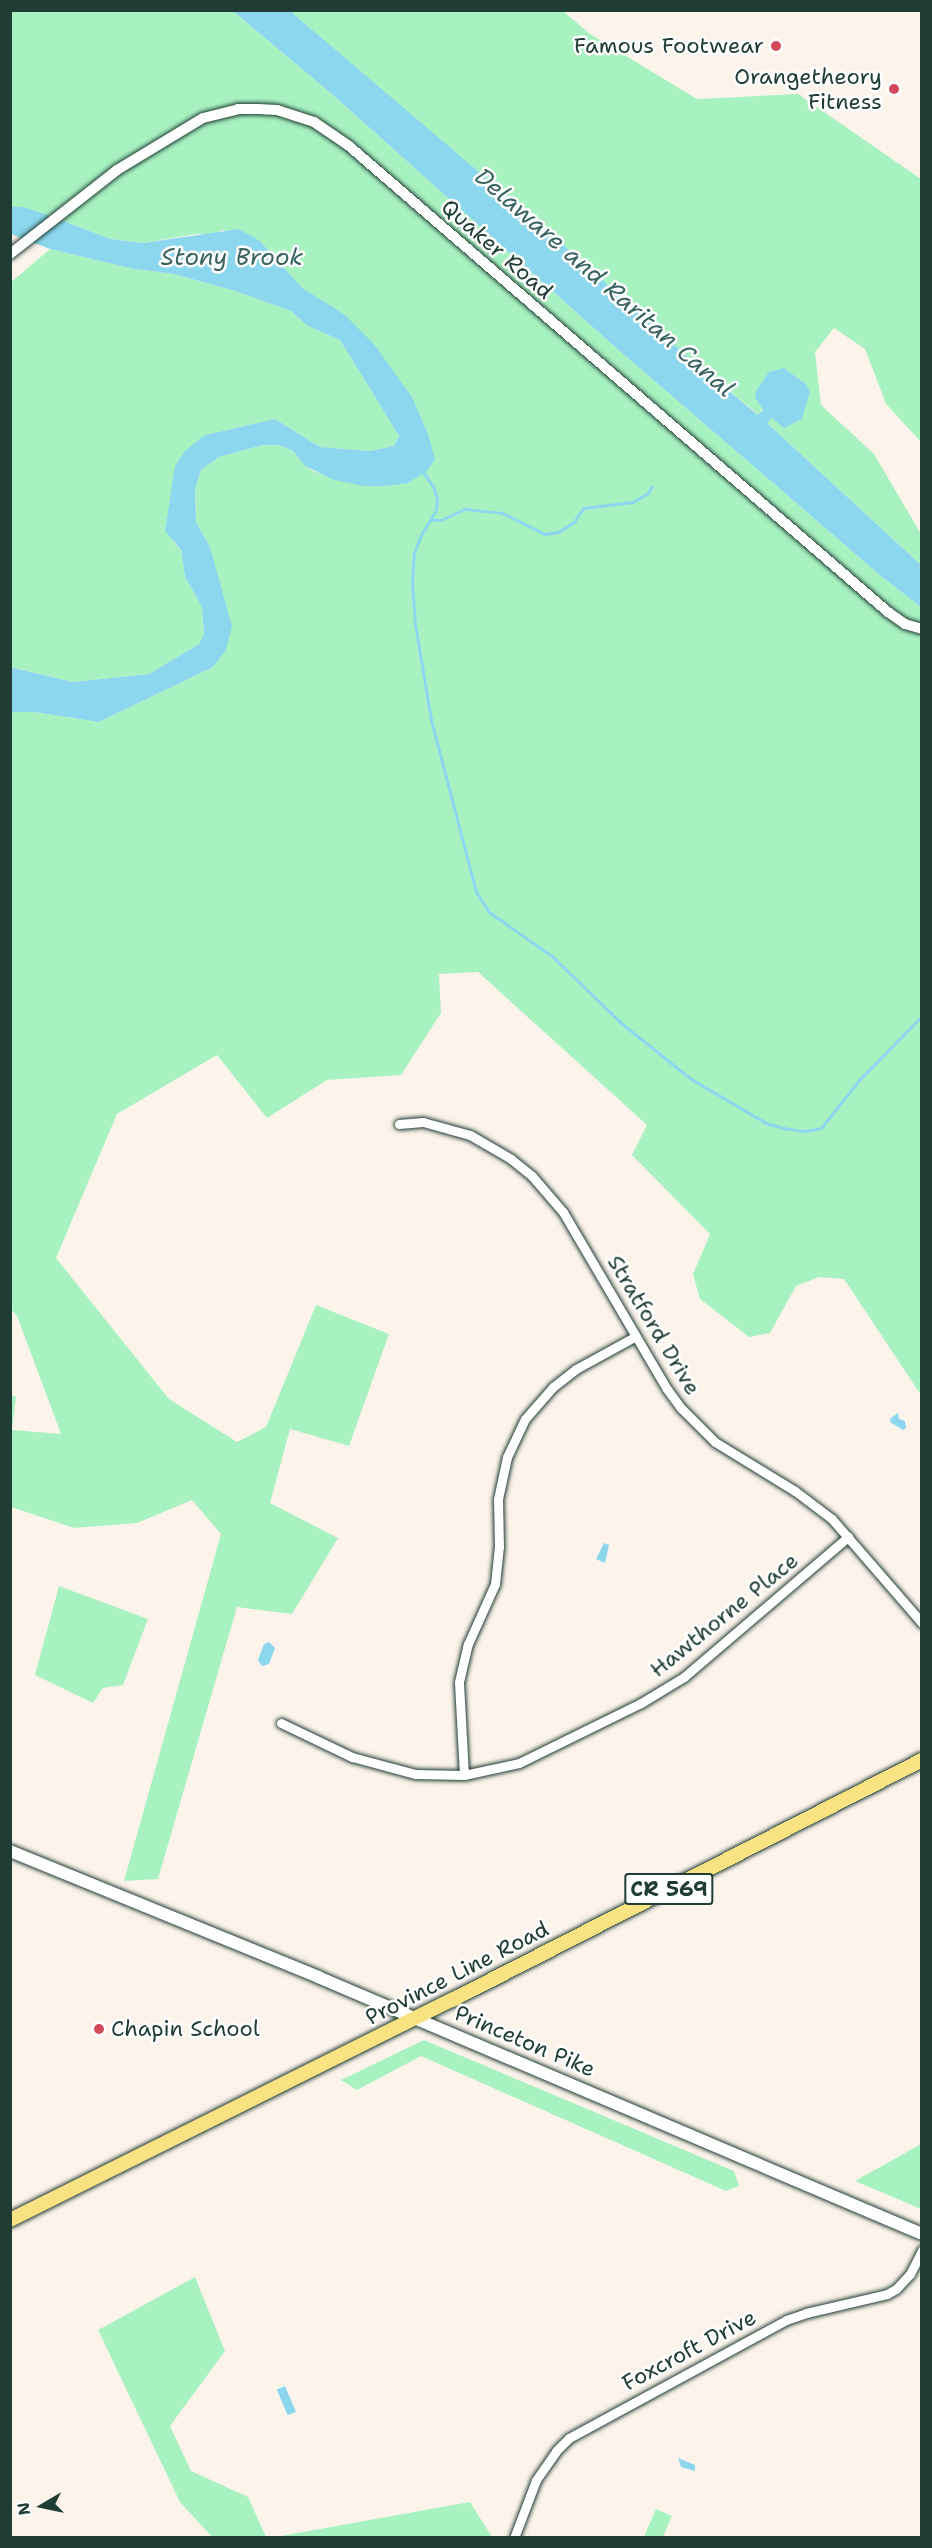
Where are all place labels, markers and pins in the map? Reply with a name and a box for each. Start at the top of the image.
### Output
place label: Famous Footwear [574,33,764,59]
marker: Famous Footwear [769,39,783,53]
place label: Orangetheory Fitness [734,63,882,114]
marker: Orangetheory Fitness [887,82,901,96]
place label: Chapin School [111,2016,260,2042]
marker: Chapin School [92,2022,106,2036]

